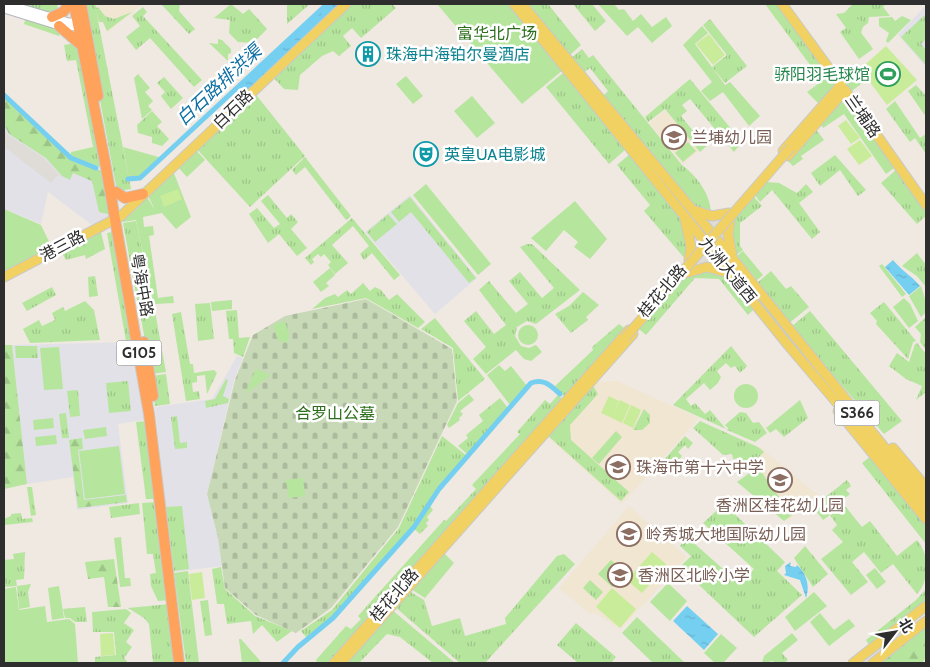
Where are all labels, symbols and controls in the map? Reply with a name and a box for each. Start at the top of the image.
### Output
park label: 富华北广场 [457,24,537,43]
water label: 白石路排洪渠 [172,40,266,130]
building icon: 珠海中海铂尔曼酒店 [355,41,381,67]
place label: 珠海中海铂尔曼酒店 [386,45,530,64]
sports icon: 骄阳羽毛球馆 [875,61,901,87]
place label: 骄阳羽毛球馆 [774,65,870,84]
street label: 白石路 [209,85,257,133]
street label: 兰埔路 [841,91,885,141]
school or university icon: 兰埔幼儿园 [661,124,687,150]
place label: 兰埔幼儿园 [692,128,772,147]
theatre icon: 英皇UA电影城 [413,141,439,167]
place label: 英皇UA电影城 [444,145,545,164]
street label: 港三路 [36,226,88,266]
street label: 九洲大道西 [695,233,761,307]
street label: 粤海中路 [127,252,157,318]
street label: 桂花北路 [634,261,690,321]
road number: G105 [116,340,162,366]
road number: S366 [834,400,880,426]
park label: 合罗山公墓 [295,404,375,423]
school or university icon: 珠海市第十六中学 [605,454,631,480]
place label: 珠海市第十六中学 [636,458,764,477]
school or university icon: 香洲区桂花幼儿园 [767,467,793,493]
place label: 香洲区桂花幼儿园 [716,496,844,515]
school or university icon: 岭秀城大地国际幼儿园 [616,521,642,547]
place label: 岭秀城大地国际幼儿园 [646,525,806,544]
school or university icon: 香洲区北岭小学 [607,562,633,588]
street label: 桂花北路 [366,565,422,625]
place label: 香洲区北岭小学 [638,566,750,585]
north arrow [870,607,920,657]
text: 北 [895,615,917,636]

